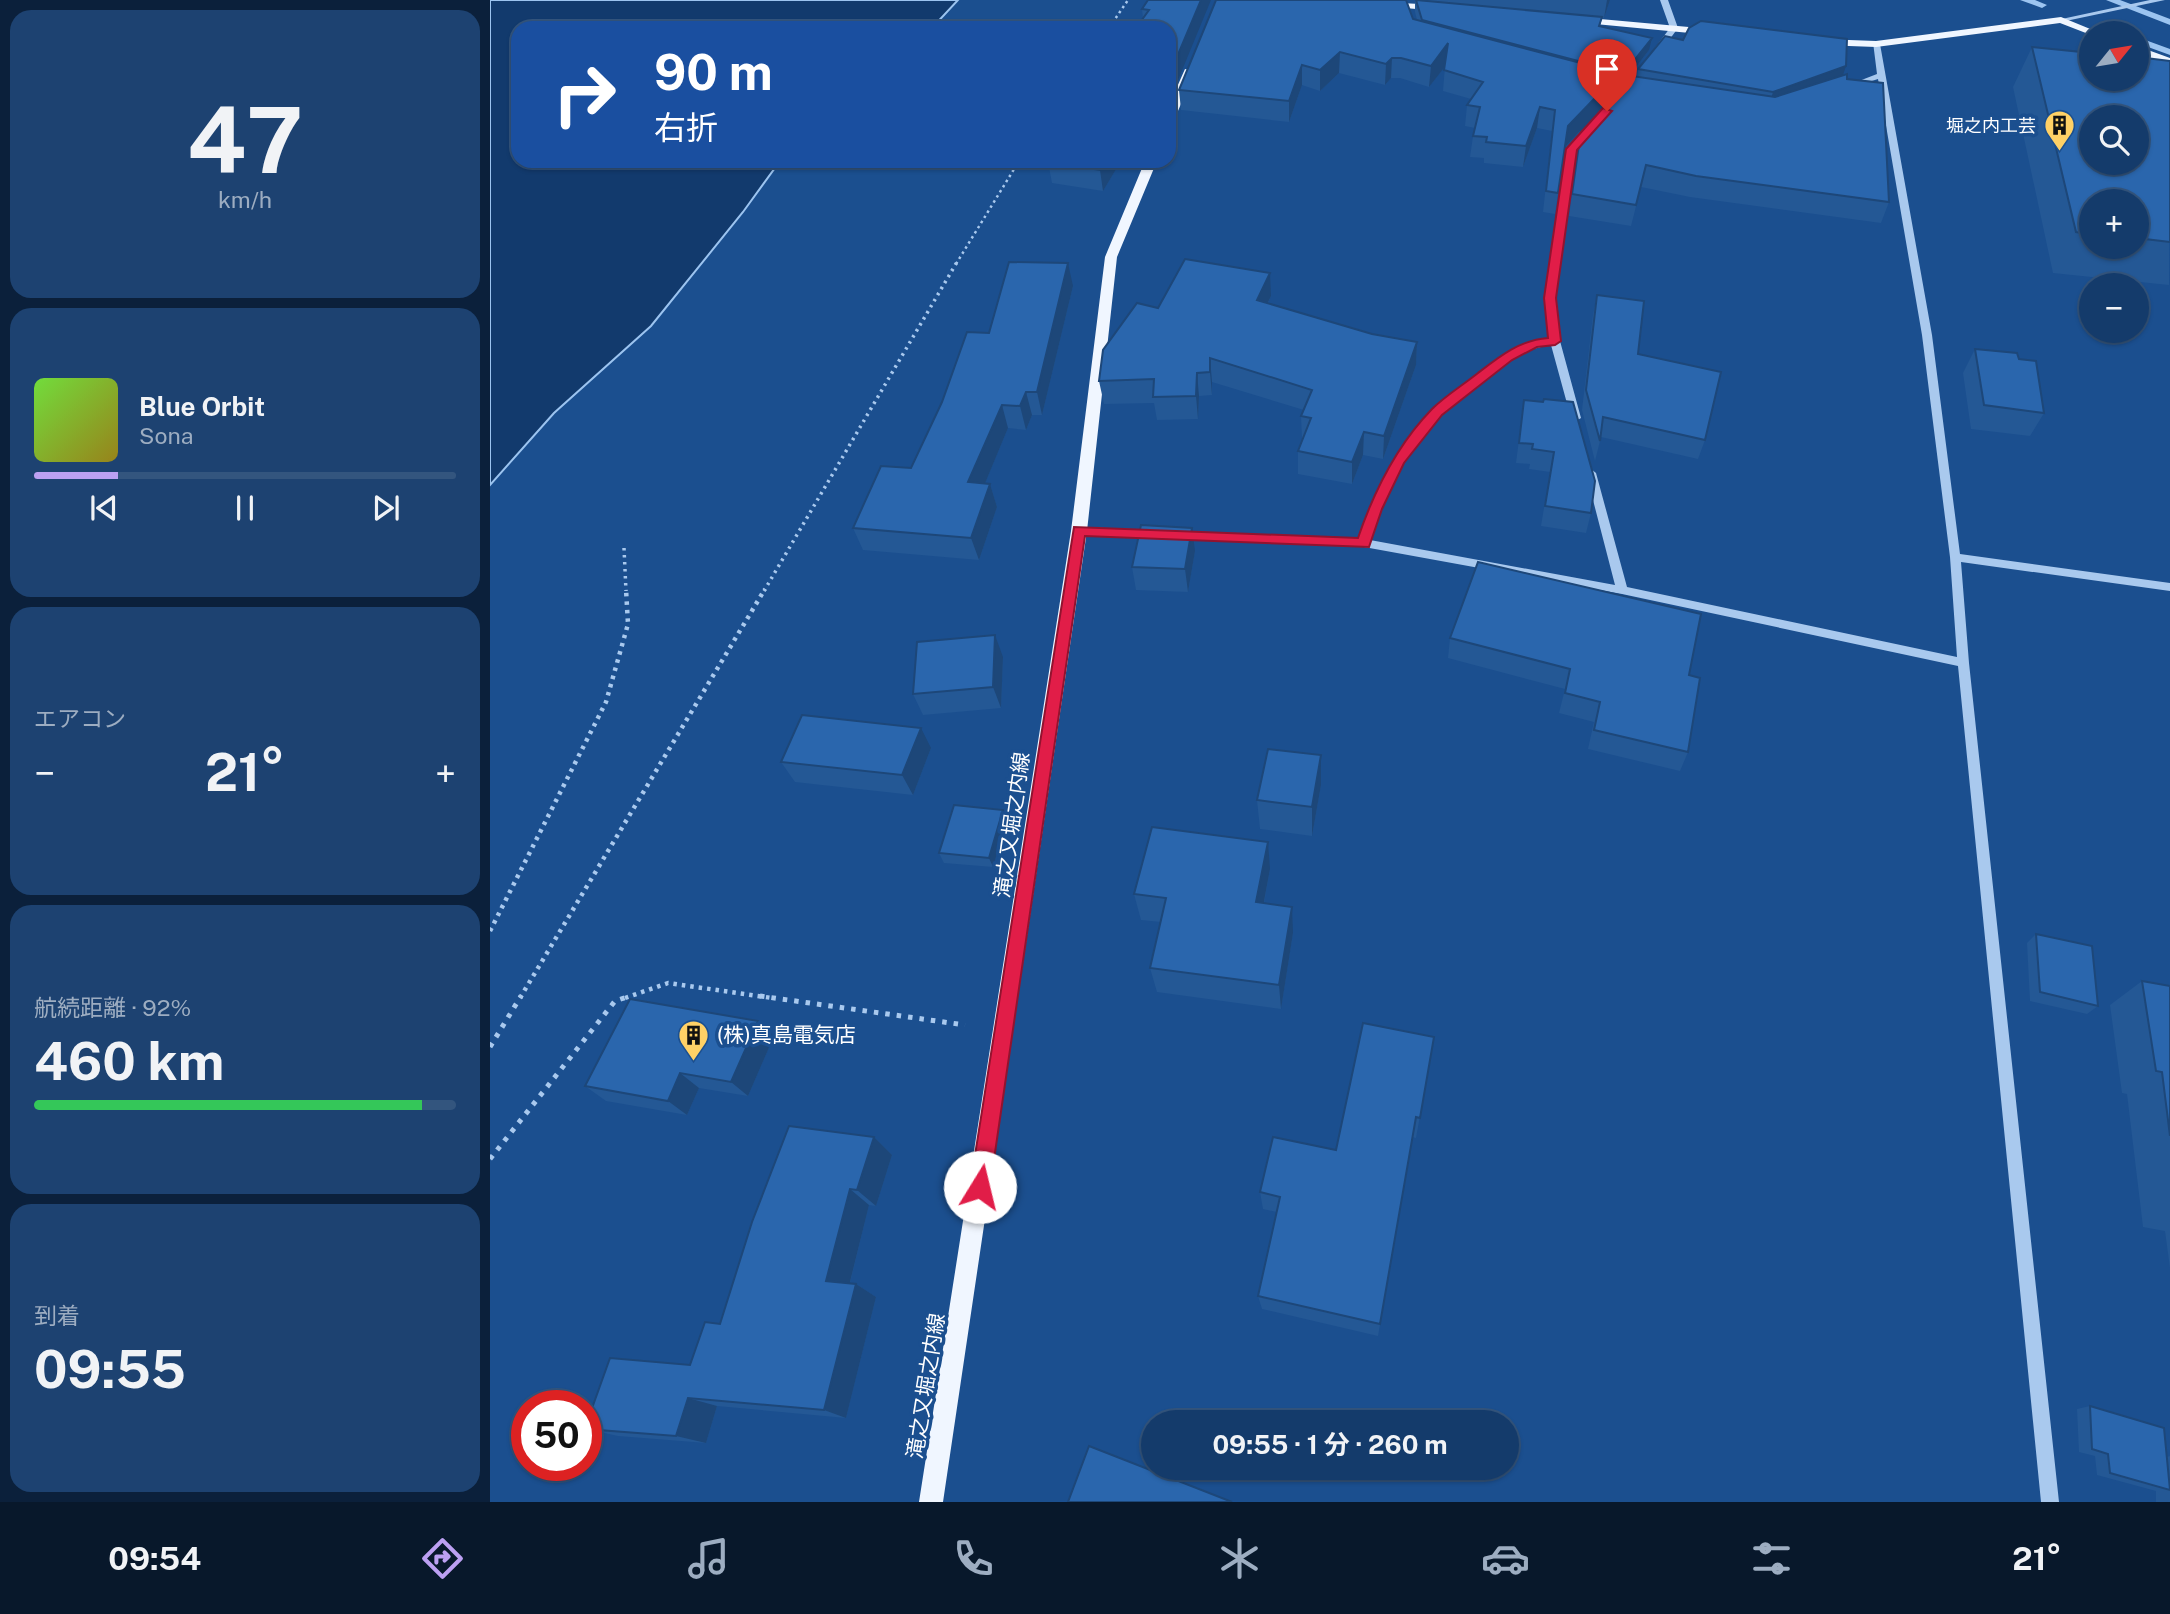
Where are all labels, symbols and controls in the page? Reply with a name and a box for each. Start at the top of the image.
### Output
north arrow [2079,21,2149,91]
map controls [2079,21,2149,343]
pin [1577,39,1637,111]
text: 90 m [654,43,773,101]
icon: right [539,49,630,140]
icon: arrive [1588,50,1626,88]
text: 47 [187,87,303,193]
button: search [2079,105,2149,175]
text: 右折 [654,109,718,146]
building icon: 堀之内工芸 [2042,109,2076,153]
place label: 堀之内工芸 [1946,115,2036,136]
text: km/h [218,186,272,213]
button: + [2079,189,2149,259]
button: − [2079,273,2149,343]
text: Blue Orbit [139,391,265,422]
text: Sona [139,422,193,449]
icon: previous [85,489,123,527]
icon: pause [226,489,264,527]
icon: next [367,489,405,527]
text: エアコン [34,705,126,732]
text: 21° [205,742,285,803]
street label: 滝之又堀之内線 [989,750,1034,899]
text: − [34,751,55,796]
text: + [435,751,456,796]
text: 航続距離 · 92% [34,994,191,1021]
building icon: (株)真島電気店 [677,1018,711,1062]
place label: (株)真島電気店 [717,1022,856,1047]
text: 460 km [34,1031,224,1092]
position arrow [943,1150,1017,1224]
text: 到着 [34,1302,80,1329]
street label: 滝之又堀之内線 [902,1311,949,1460]
text: 09:55 [34,1339,186,1400]
speed limit sign: 50 [511,1390,602,1481]
text: 09:55 · 1 分 · 260 m [1212,1429,1448,1460]
icon: directions [418,1534,467,1583]
icon: music [684,1534,733,1583]
icon: phone [949,1534,998,1583]
icon: climate [1215,1534,1264,1583]
icon: car [1481,1534,1530,1583]
icon: filters [1747,1534,1796,1583]
text: 09:54 [108,1540,201,1577]
text: 21° [2012,1540,2062,1577]

